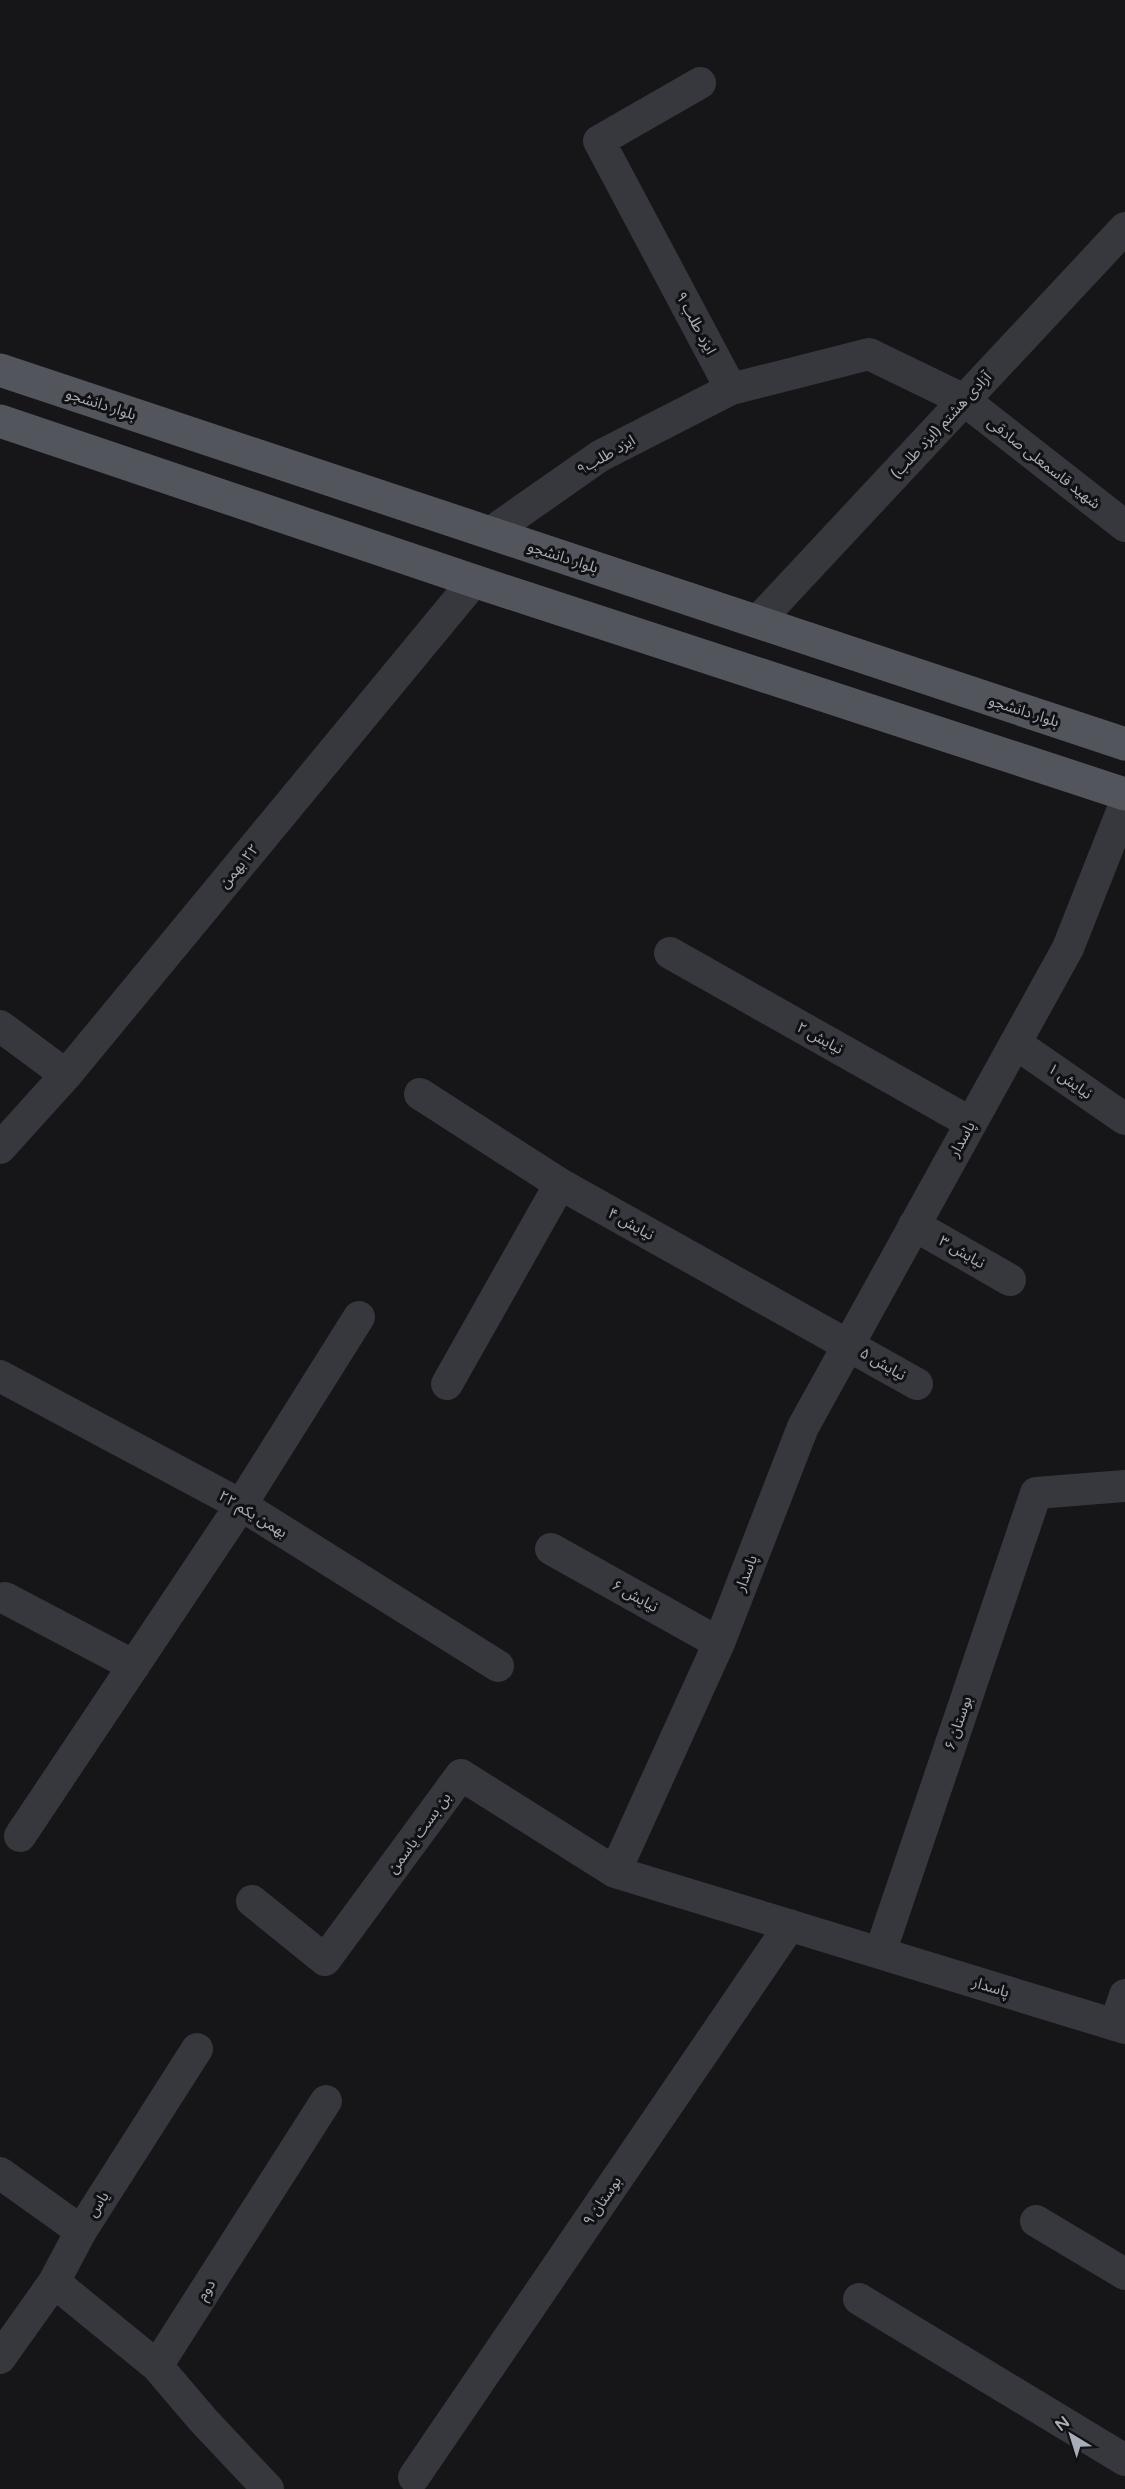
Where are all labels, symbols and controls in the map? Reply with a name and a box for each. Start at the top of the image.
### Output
street label: ایزد طلب ۹ [672,289,720,357]
street label: آزادی هشتم (ایزد طلب) [887,368,997,483]
street label: بلوار دانشجو [64,384,138,424]
street label: شهید قاسمعلی صادقی [984,413,1104,513]
street label: ایزد طلب۹ [574,431,638,479]
street label: بلوار دانشجو [526,537,600,577]
street label: بلوار دانشجو [987,691,1061,731]
street label: ٢٢ بهمن [215,840,263,892]
street label: نیایش ۲ [794,1018,846,1058]
street label: نیایش ۱ [1044,1059,1096,1103]
street label: پاسدار [945,1118,980,1161]
street label: نیایش ۴ [605,1204,657,1244]
street label: نیایش ۳ [936,1232,988,1272]
street label: نیایش ۵ [857,1344,909,1384]
street label: ۲۲ بهمن یکم [214,1487,291,1543]
street label: پاسدار [730,1552,762,1595]
street label: نیایش ۶ [609,1576,661,1616]
street label: بوستان ۶ [940,1694,976,1752]
street label: بن بست یاسمن [383,1789,455,1877]
street label: پاسدار [969,1973,1012,2002]
street label: بوستان ۹ [579,2173,625,2229]
street label: یاس [83,2188,113,2220]
street label: دوم [193,2276,221,2305]
north arrow [1041,2405,1101,2465]
text: N [1051,2412,1074,2436]

